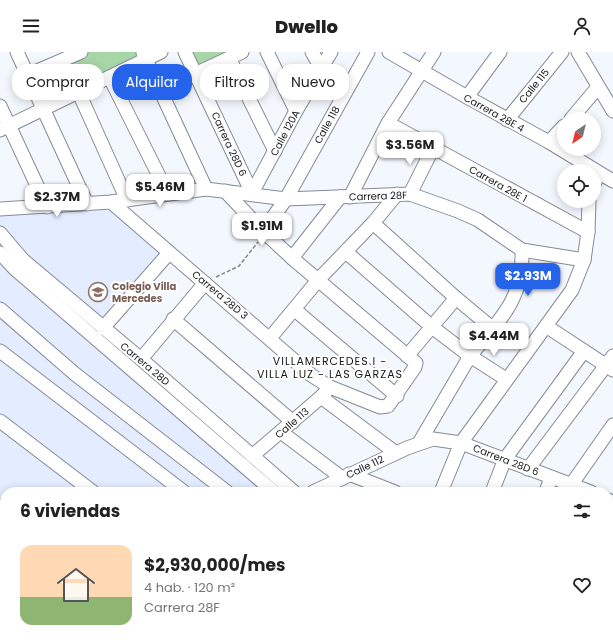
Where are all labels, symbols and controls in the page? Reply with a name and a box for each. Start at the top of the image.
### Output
text: Dwello [275,14,338,39]
icon: menu [20,15,42,37]
icon: person [571,15,593,37]
chip: Comprar [12,64,104,100]
chip: Alquilar [112,64,192,100]
chip: Filtros [200,64,269,100]
chip: Nuevo [277,64,349,100]
street label: Calle 115 [515,65,553,107]
street label: Carrera 28E 4 [461,90,527,136]
street label: Calle 118 [311,103,343,147]
street label: Calle 120A [267,107,304,159]
street label: Carrera 28D 6 [208,109,250,179]
north arrow [557,112,601,156]
map controls [557,112,601,208]
pin: $3.56M [377,132,443,166]
text: $3.56M [386,135,434,154]
street label: Carrera 28E 1 [466,162,530,206]
button: locate [557,164,601,208]
pin: $5.46M [127,174,193,208]
text: $5.46M [135,177,185,196]
pin: $2.37M [24,184,90,218]
text: $2.37M [34,187,80,206]
street label: Carrera 28F [349,187,407,205]
pin: $1.91M [229,213,295,247]
text: $1.91M [241,216,283,235]
pin: $2.93M [495,263,561,297]
text: $2.93M [504,266,552,285]
street label: Carrera 28D 3 [189,267,251,323]
place label: Colegio Villa Mercedes [112,279,176,306]
school or university icon: Colegio Villa Mercedes [87,281,109,303]
pin: $4.44M [461,323,527,357]
text: $4.44M [469,326,519,345]
street label: Carrera 28D [117,339,173,389]
district label: VILLAMERCEDES I - VILLA LUZ - LAS GARZAS [257,353,403,382]
street label: Calle 113 [272,404,312,442]
street label: Carrera 28D 6 [471,441,541,479]
street label: Calle 112 [344,452,387,482]
text: 6 viviendas [20,499,120,523]
icon: filters [571,500,593,522]
text: $2,930,000/mes [144,553,285,577]
icon: home [52,561,100,609]
icon: heart [571,574,593,596]
text: 4 hab. · 120 m² [144,578,235,597]
text: Carrera 28F [144,598,220,617]

